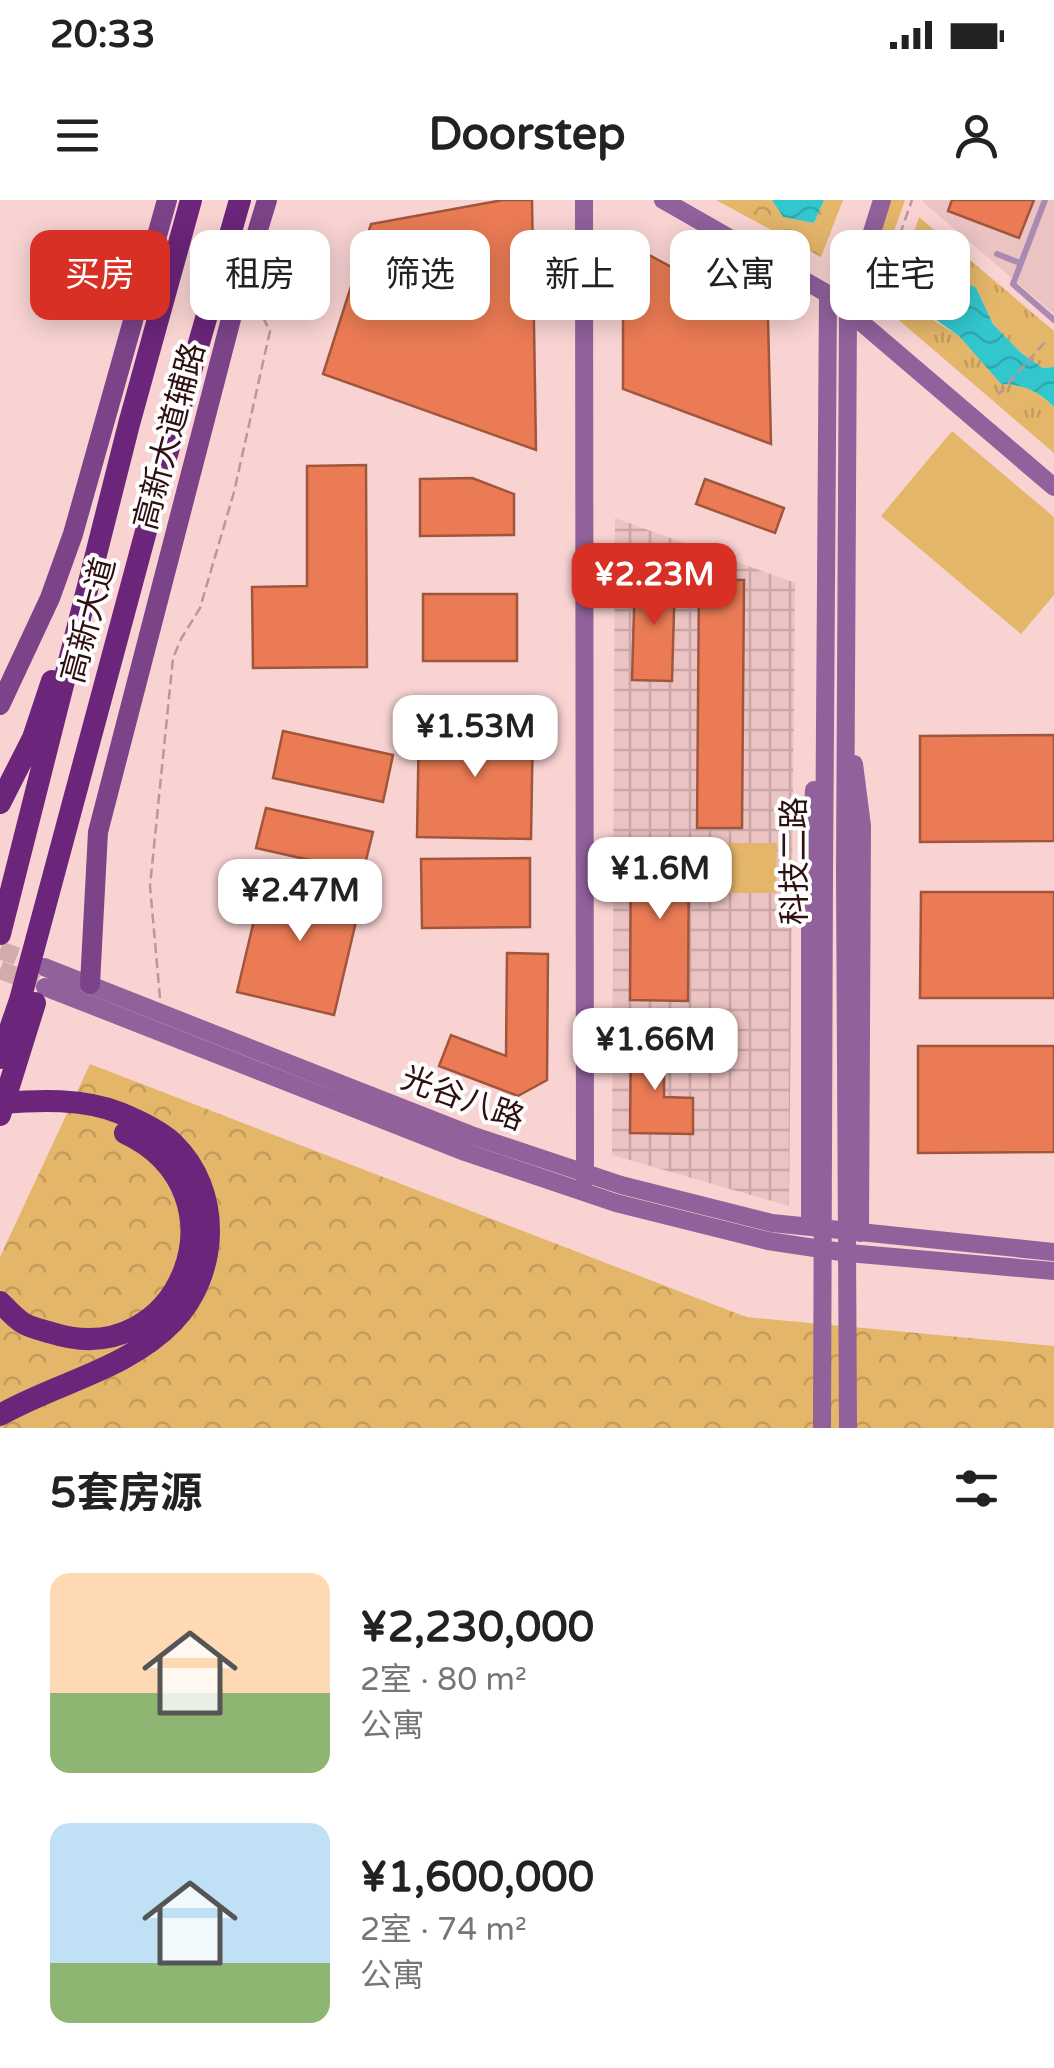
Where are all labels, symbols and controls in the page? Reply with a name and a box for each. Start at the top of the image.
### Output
text: 20:33 [50,12,155,58]
icon: menu [50,108,105,163]
text: Doorstep [428,108,626,162]
icon: person [949,108,1004,163]
chip: 买房 [30,230,170,320]
chip: 租房 [190,230,330,320]
chip: 筛选 [350,230,490,320]
chip: 新上 [510,230,650,320]
chip: 公寓 [670,230,810,320]
chip: 住宅 [830,230,970,320]
street label: 高新大道辅路 [127,339,213,534]
pin: ¥2.23M [573,543,735,628]
street label: 高新大道 [54,554,124,687]
text: ¥2.23M [594,556,714,594]
pin: ¥1.53M [394,695,556,780]
text: ¥1.53M [415,708,535,746]
street label: 科技二路 [776,797,814,925]
pin: ¥1.6M [590,837,730,922]
text: ¥1.6M [610,850,710,888]
pin: ¥2.47M [219,859,381,944]
text: ¥2.47M [240,872,360,910]
pin: ¥1.66M [574,1008,736,1093]
text: ¥1.66M [595,1021,715,1059]
street label: 光谷八路 [396,1059,529,1139]
icon: filters [949,1461,1004,1516]
text: 5套房源 [50,1468,202,1519]
text: ¥2,230,000 [360,1602,594,1653]
icon: home [130,1613,250,1733]
text: 2室 · 80 m² [360,1661,527,1699]
text: 公寓 [360,1707,424,1745]
text: ¥1,600,000 [360,1852,594,1903]
icon: home [130,1863,250,1983]
text: 2室 · 74 m² [360,1911,527,1949]
text: 公寓 [360,1957,424,1995]

